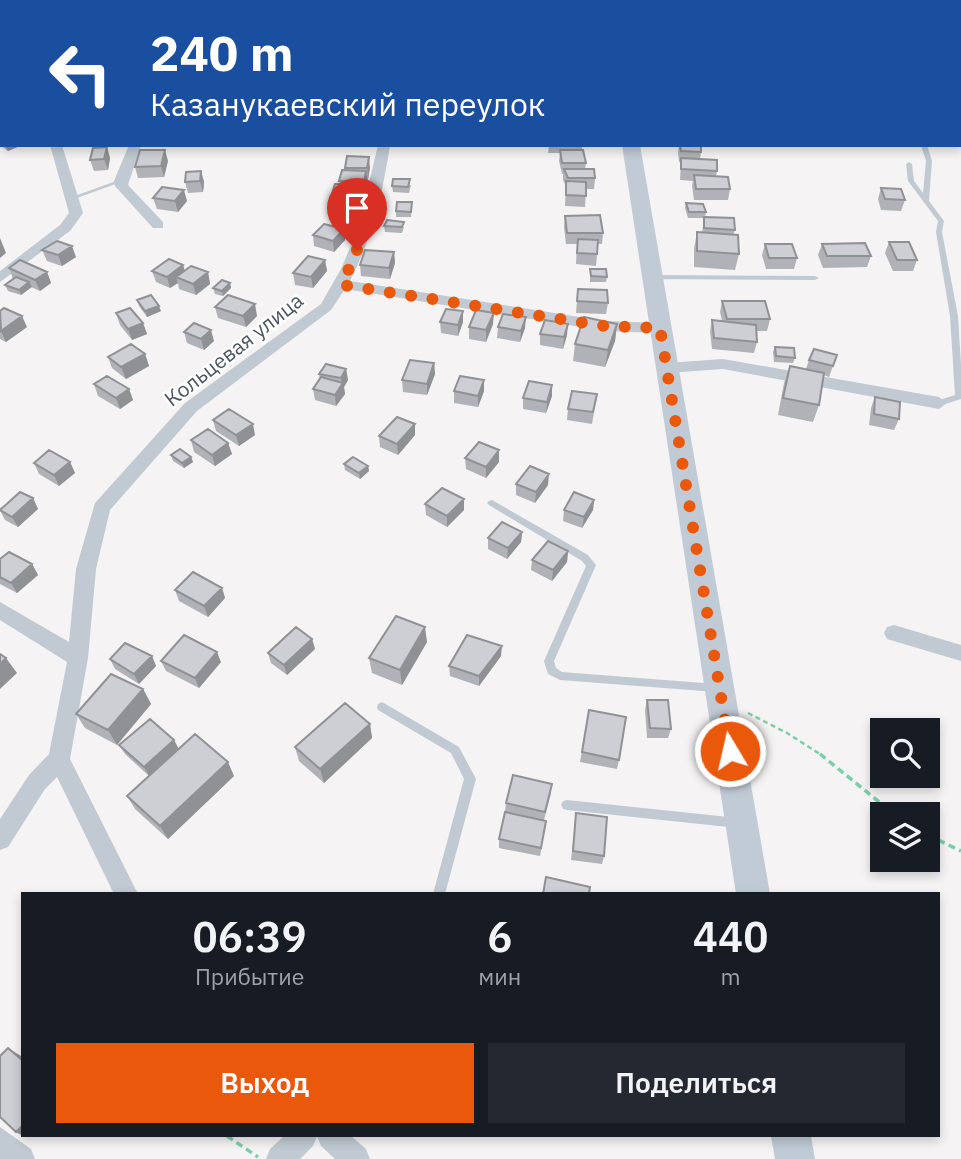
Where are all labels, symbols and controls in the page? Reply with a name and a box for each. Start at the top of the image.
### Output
text: 240 m [150,21,294,84]
icon: left [35,28,126,119]
text: Казанукаевский переулок [150,83,545,125]
pin [327,178,387,250]
icon: arrive [338,189,376,227]
street label: Кольцевая улица [158,286,309,412]
position arrow [693,714,767,788]
map controls [870,718,940,872]
button: search [870,718,940,788]
button: layers [870,802,940,872]
text: 06:39 [193,909,307,964]
text: 6 [487,909,512,964]
text: 440 [693,909,768,964]
text: Прибытие [195,961,304,991]
text: мин [478,961,521,991]
text: m [721,961,741,991]
button: Выход [56,1043,474,1123]
button: Поделиться [488,1043,905,1123]

